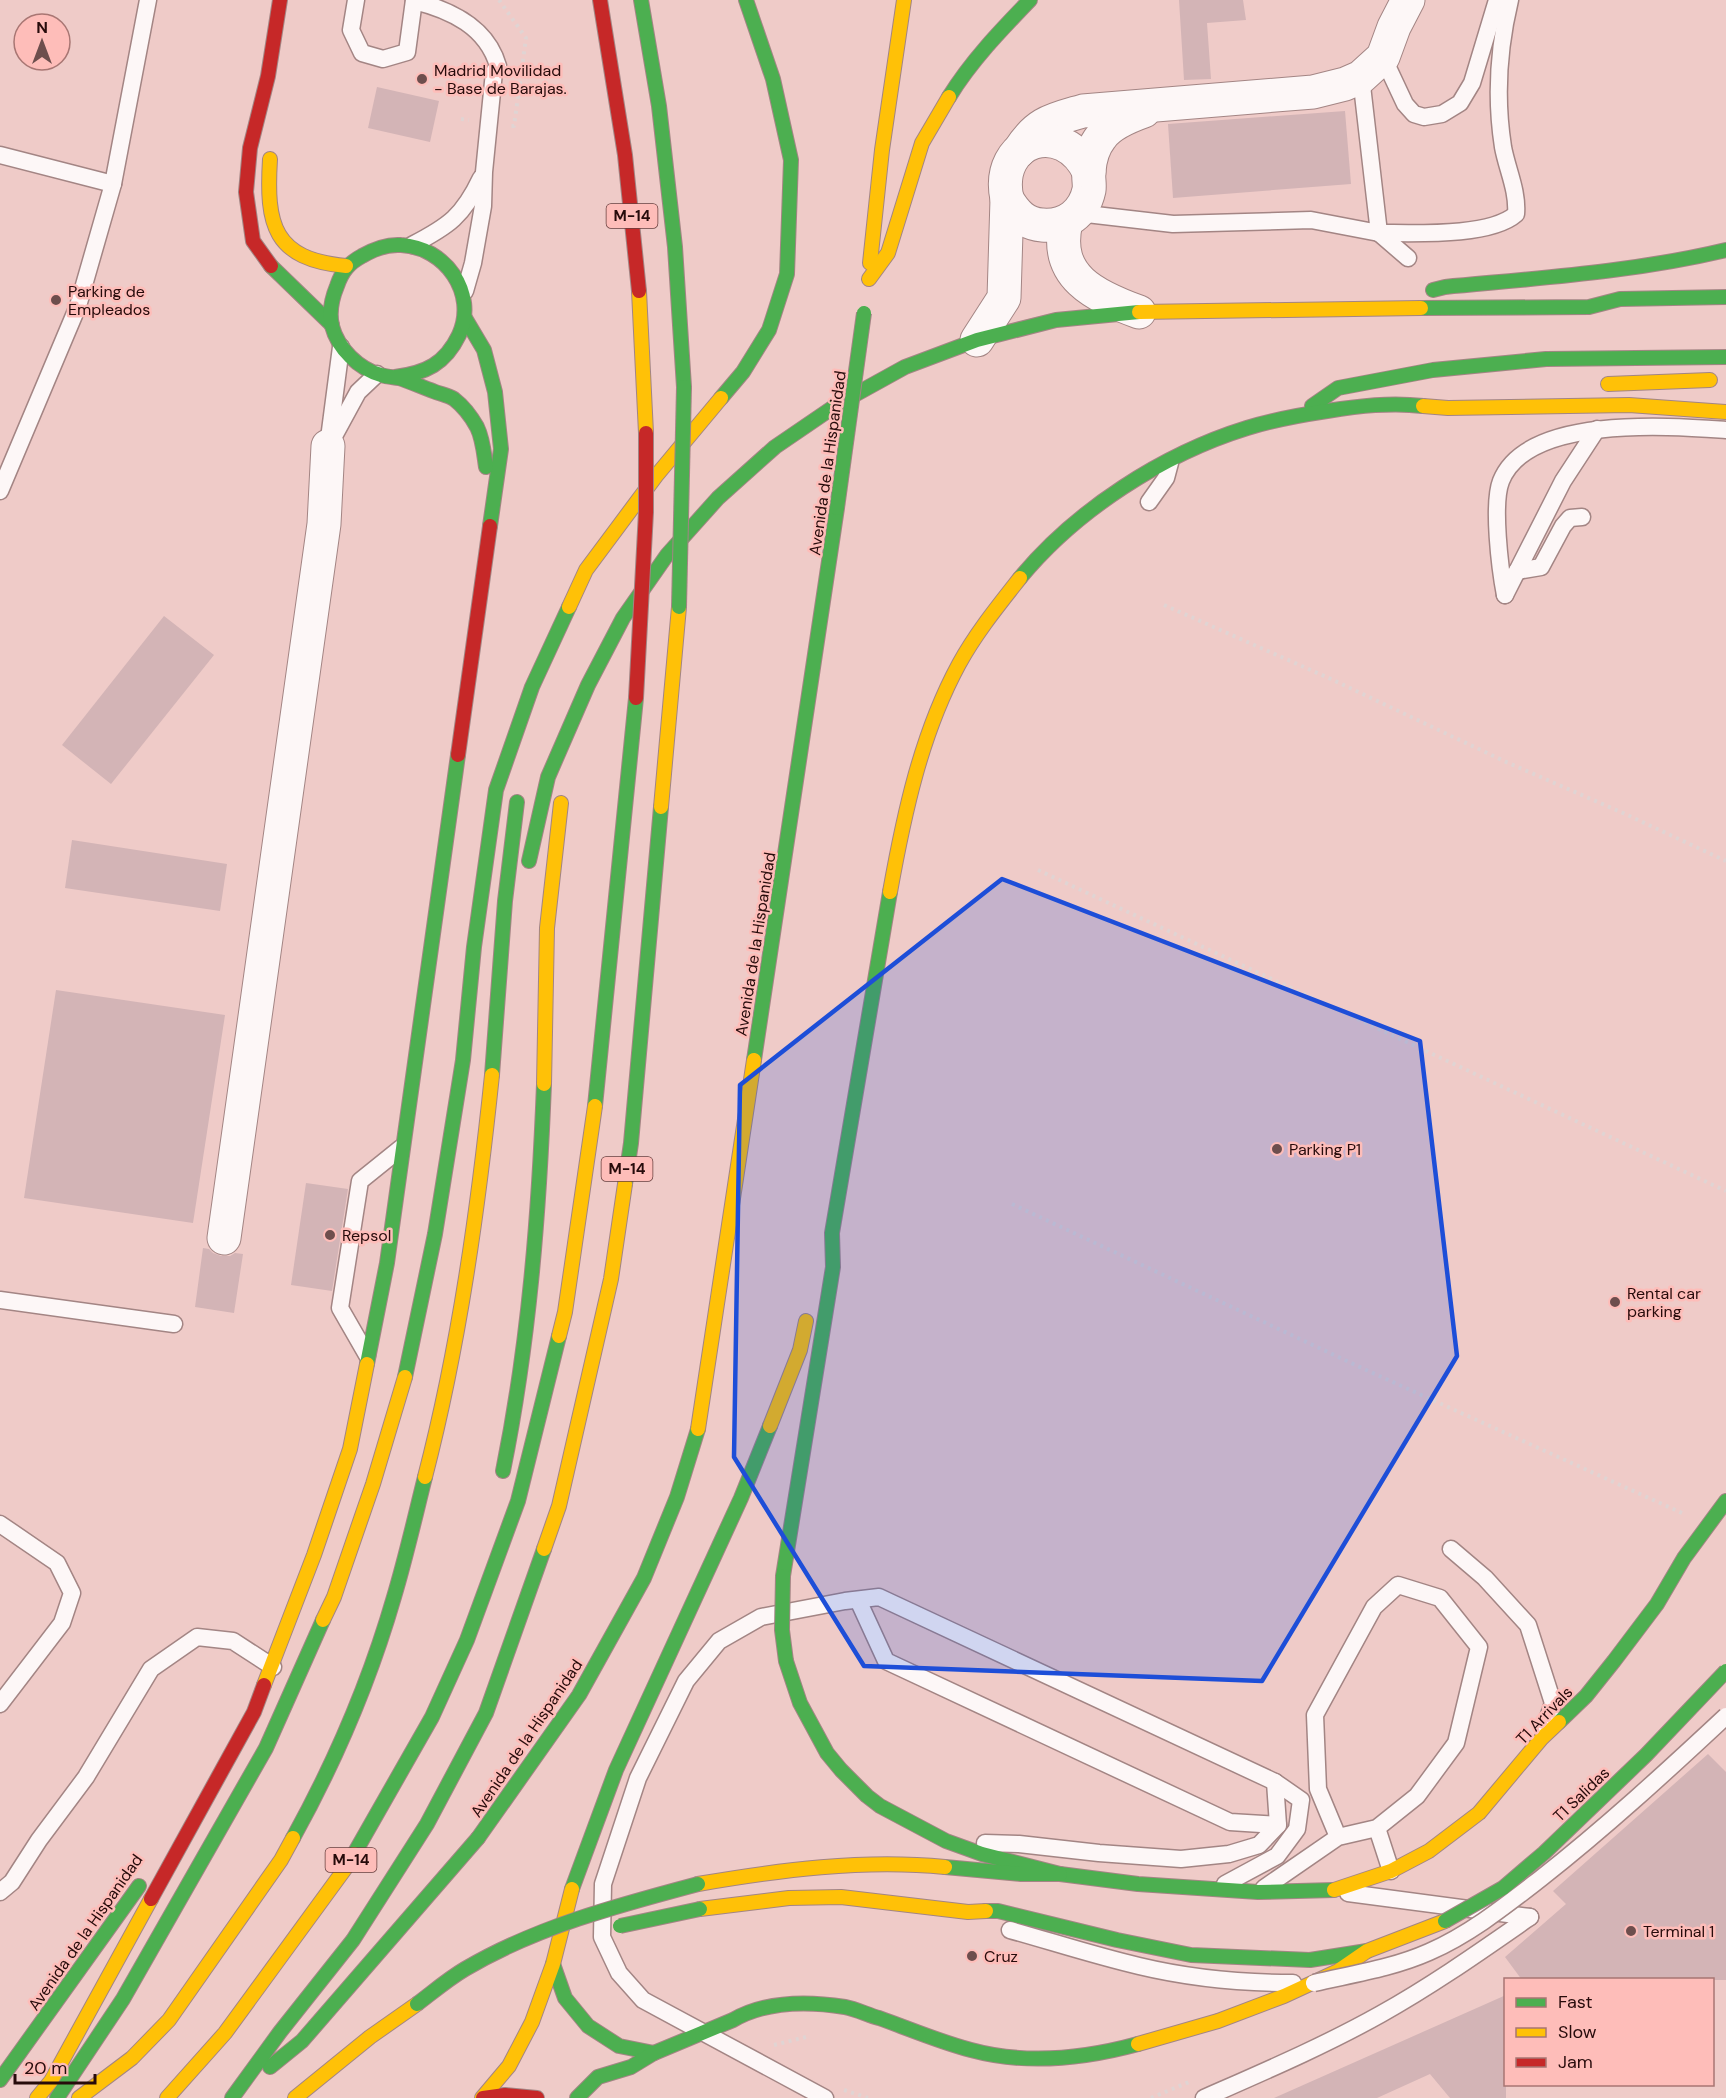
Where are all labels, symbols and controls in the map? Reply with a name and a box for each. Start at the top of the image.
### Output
north arrow [12,12,72,72]
text: N [36,17,48,38]
place label: Madrid Movilidad - Base de Barajas. [434,60,567,99]
marker: Madrid Movilidad - Base de Barajas. [415,72,429,86]
road number: M-14 [606,204,658,228]
place label: Parking de Empleados [68,281,150,320]
marker: Parking de Empleados [49,293,63,307]
street label: Avenida de la Hispanidad [804,369,851,557]
street label: Avenida de la Hispanidad [731,851,780,1038]
place label: Parking P1 [1289,1139,1361,1160]
marker: Parking P1 [1270,1142,1284,1156]
road number: M-14 [602,1157,652,1181]
place label: Repsol [342,1225,391,1246]
marker: Repsol [323,1228,337,1242]
place label: Rental car parking [1627,1283,1701,1322]
marker: Rental car parking [1608,1295,1622,1309]
street label: Avenida de la Hispanidad [466,1655,587,1821]
street label: T1 Arrivals [1511,1682,1577,1749]
street label: T1 Salidas [1549,1762,1614,1826]
road number: M-14 [326,1848,376,1872]
street label: Avenida de la Hispanidad [23,1850,147,2015]
place label: Terminal 1 [1643,1921,1714,1942]
marker: Terminal 1 [1624,1924,1638,1938]
place label: Cruz [984,1946,1018,1967]
marker: Cruz [965,1949,979,1963]
legend [1504,1978,1714,2086]
text: Fast [1558,1990,1593,2014]
text: Slow [1558,2020,1597,2044]
scale bar [15,2047,94,2085]
text: Jam [1558,2050,1593,2074]
text: 20 m [24,2056,67,2080]

